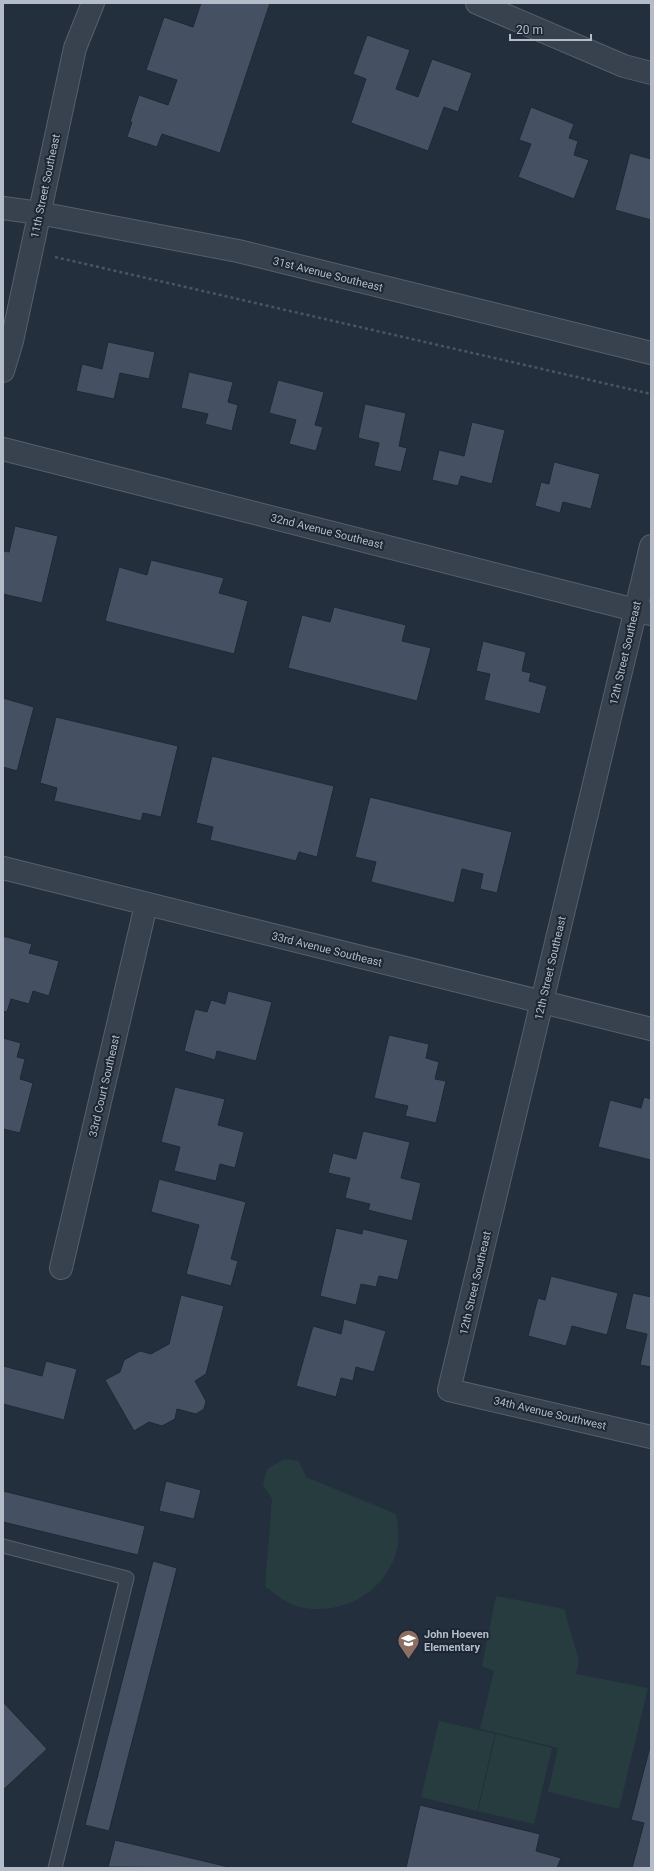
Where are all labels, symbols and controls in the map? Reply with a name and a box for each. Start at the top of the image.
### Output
scale bar [510,16,591,42]
text: 20 m [516,23,543,37]
street label: 11th Street Southeast [28,132,63,239]
street label: 31st Avenue Southeast [272,255,385,295]
street label: 32nd Avenue Southeast [269,511,385,552]
street label: 12th Street Southeast [607,600,644,706]
street label: 12th Street Southeast [532,915,569,1021]
street label: 33rd Avenue Southeast [270,929,384,970]
street label: 33rd Court Southeast [86,1033,123,1138]
street label: 12th Street Southeast [457,1230,494,1336]
street label: 34th Avenue Southwest [492,1394,608,1433]
school or university icon: John Hoeven Elementary [396,1627,422,1660]
place label: John Hoeven Elementary [424,1628,489,1654]

